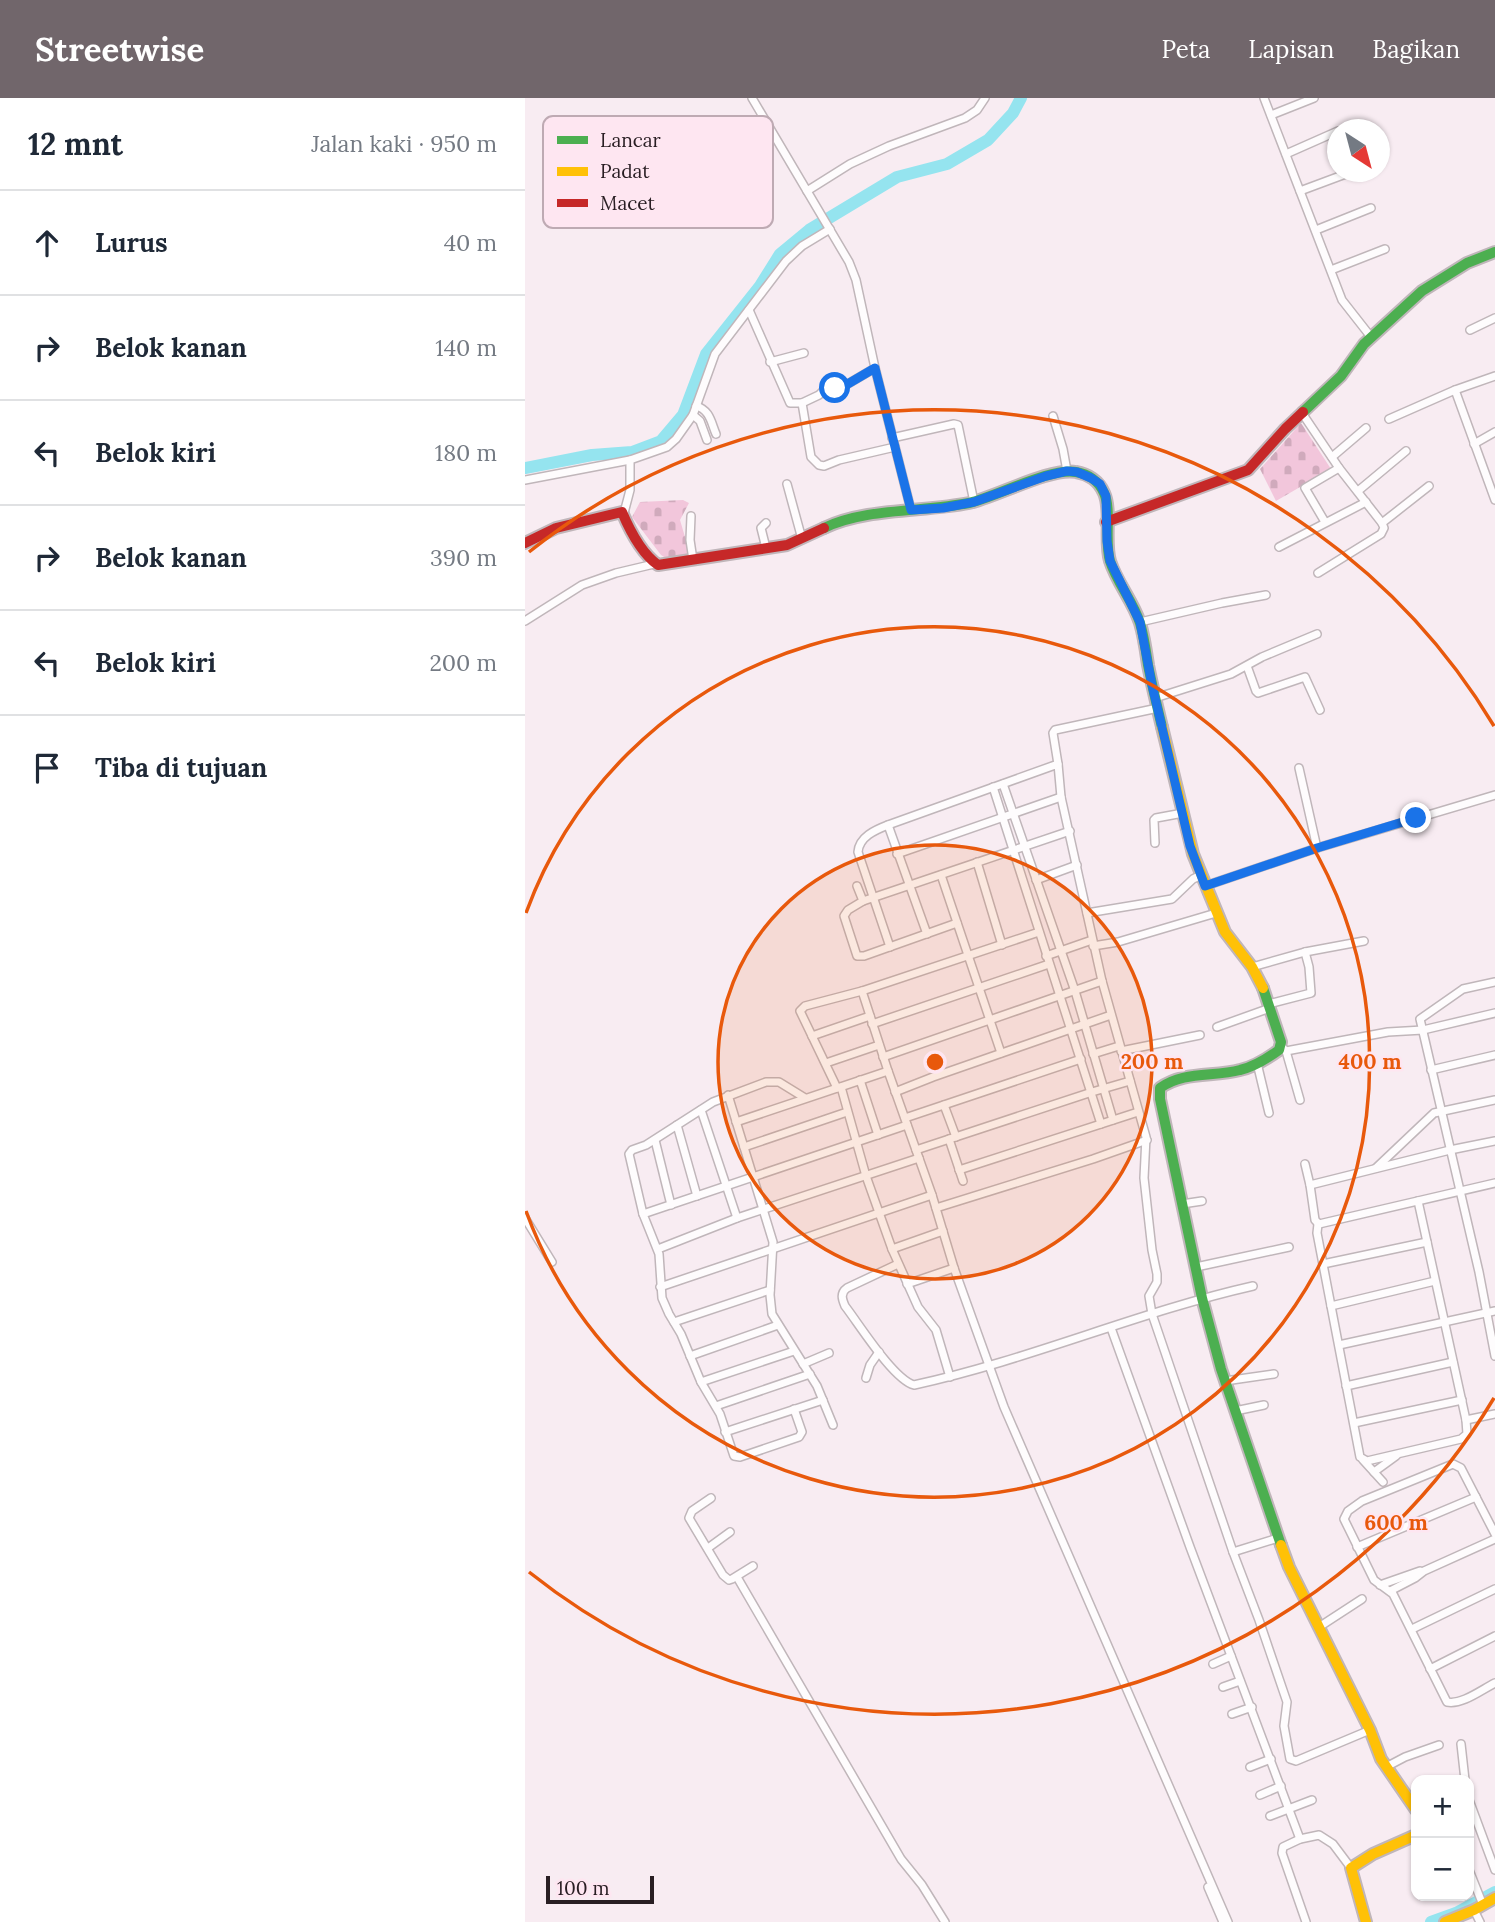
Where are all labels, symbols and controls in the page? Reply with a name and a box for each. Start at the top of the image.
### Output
text: Streetwise [35,28,204,70]
text: Peta [1162,34,1210,65]
text: Lapisan [1248,34,1334,65]
text: Bagikan [1372,34,1460,65]
legend [543,116,773,228]
north arrow [1327,119,1390,182]
text: 12 mnt [28,125,123,163]
text: Lancar [600,128,662,152]
text: Jalan kaki · 950 m [311,129,497,158]
text: Padat [600,159,650,183]
text: Macet [600,191,655,215]
icon: ahead [28,224,66,262]
text: Lurus [95,226,168,259]
text: 40 m [444,228,497,257]
icon: right [28,329,66,367]
text: Belok kanan [95,331,247,364]
text: 140 m [435,333,497,362]
route start [819,372,850,403]
icon: left [28,434,66,472]
text: Belok kiri [95,436,216,469]
text: 180 m [435,438,497,467]
icon: right [28,539,66,577]
text: Belok kanan [95,541,247,574]
text: 390 m [430,543,497,572]
icon: left [28,644,66,682]
text: Belok kiri [95,646,216,679]
text: 200 m [429,648,497,677]
icon: arrive [28,749,66,787]
text: Tiba di tujuan [95,751,267,784]
route end [1400,802,1431,833]
text: 200 m [1121,1048,1183,1075]
text: 400 m [1338,1048,1402,1075]
centre of rings [923,1050,947,1074]
text: 600 m [1364,1509,1428,1536]
map controls [1411,1775,1474,1901]
button: + [1411,1775,1474,1838]
button: − [1411,1838,1474,1901]
scale bar [546,1873,655,1905]
text: 100 m [557,1876,610,1900]

